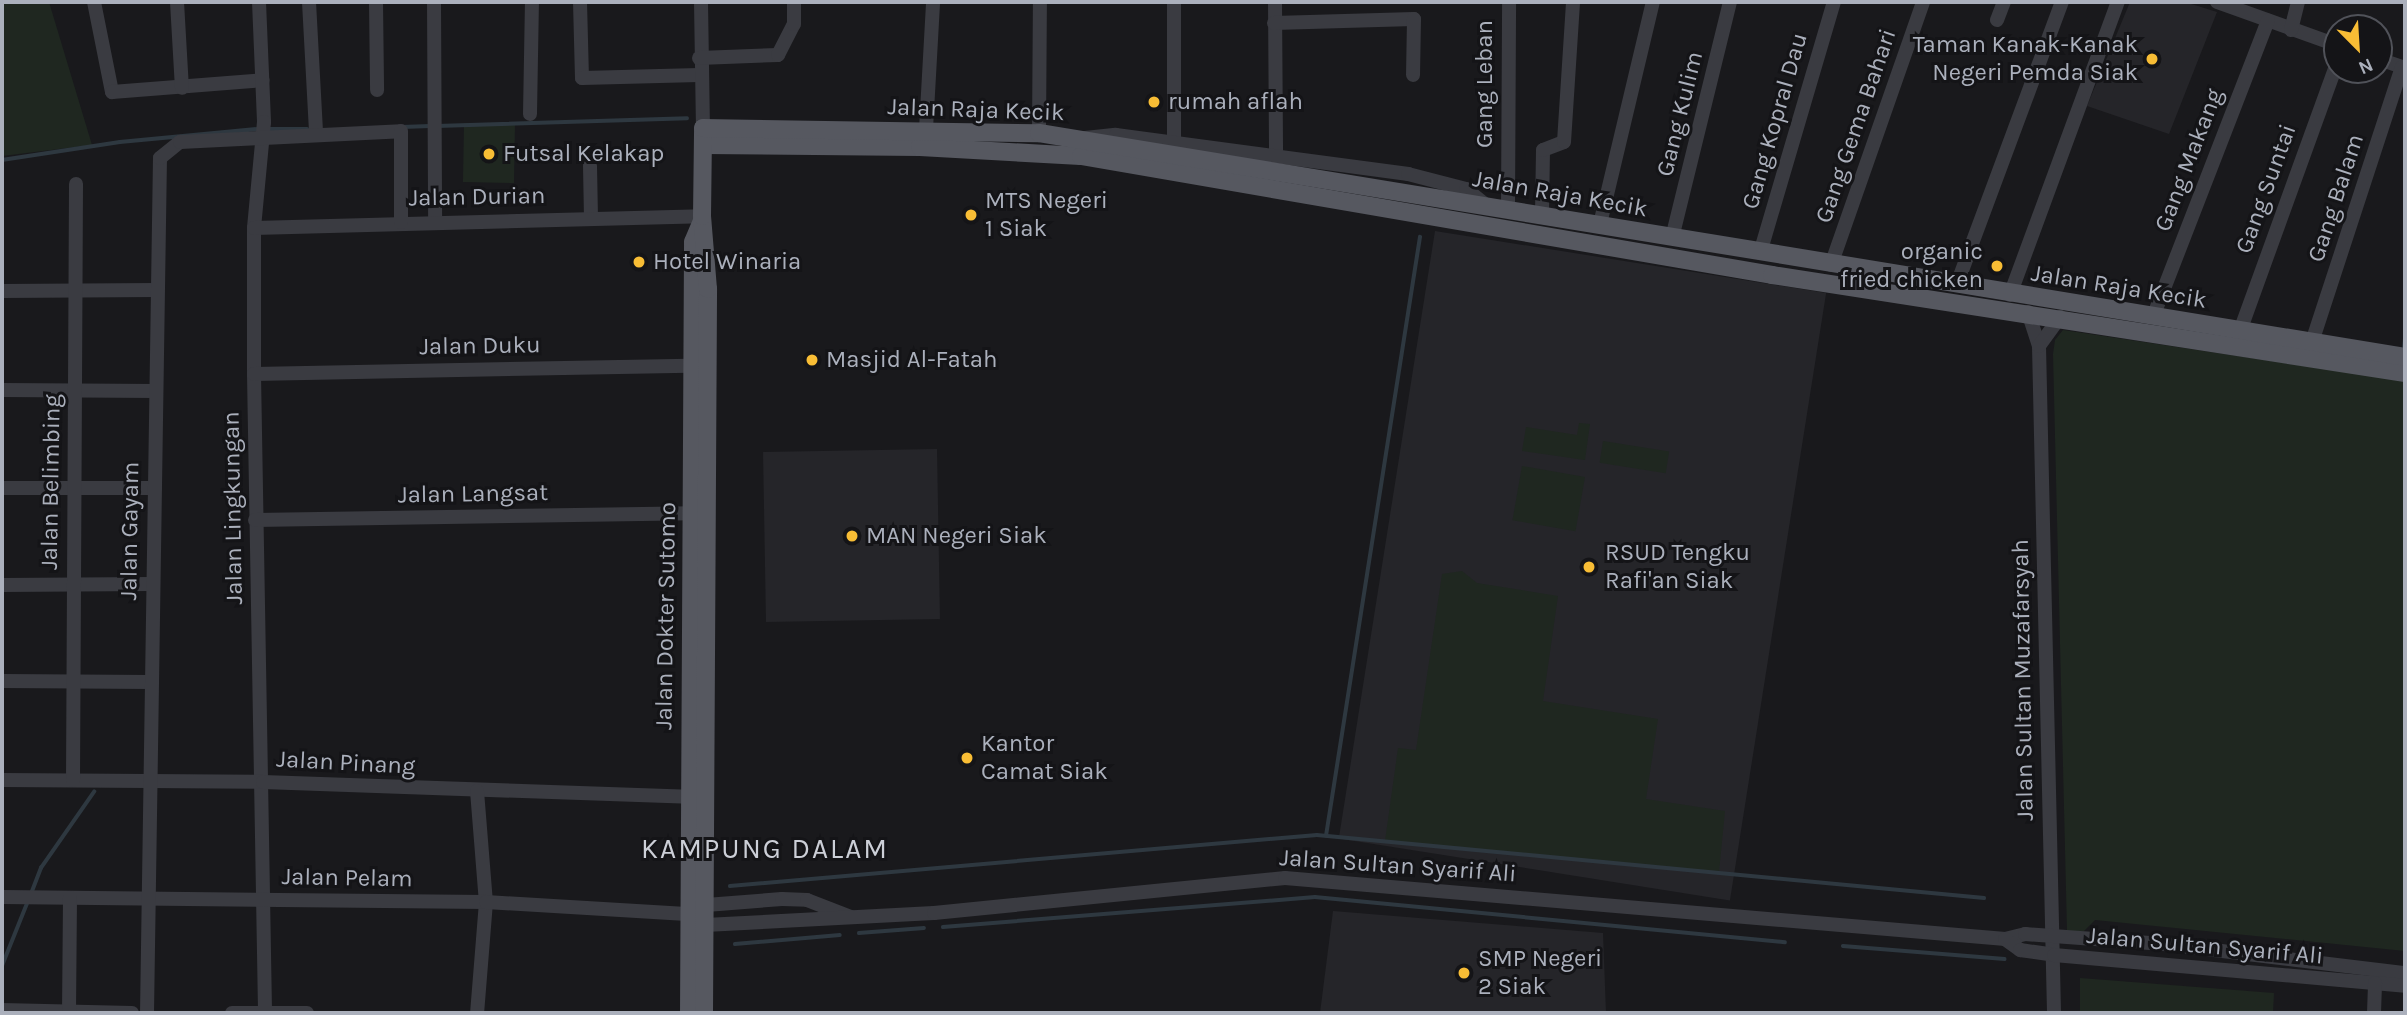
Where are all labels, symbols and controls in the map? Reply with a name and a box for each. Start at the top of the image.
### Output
north arrow [2323,14,2393,84]
street label: Gang Leban [1471,20,1499,148]
street label: Gang Gema Bahari [1809,25,1903,227]
street label: Gang Kopral Dau [1736,30,1814,212]
place label: Taman Kanak-Kanak Negeri Pemda Siak [1913,31,2138,87]
street label: Gang Kulim [1651,48,1709,180]
marker: Taman Kanak-Kanak Negeri Pemda Siak [2144,51,2160,67]
text: N [2355,54,2376,79]
street label: Gang Makang [2149,84,2229,236]
place label: rumah aflah [1168,88,1303,116]
street label: Jalan Raja Kecik [887,93,1065,127]
marker: rumah aflah [1146,94,1162,110]
street label: Gang Suntai [2229,120,2303,258]
street label: Gang Balam [2302,130,2370,266]
place label: Futsal Kelakap [503,140,664,168]
marker: Futsal Kelakap [481,146,497,162]
street label: Jalan Raja Kecik [1470,164,1650,224]
street label: Jalan Durian [408,181,546,213]
place label: MTS Negeri 1 Siak [985,187,1108,243]
marker: MTS Negeri 1 Siak [963,207,979,223]
place label: organic fried chicken [1840,238,1983,294]
place label: Hotel Winaria [653,248,801,276]
marker: Hotel Winaria [631,254,647,270]
marker: organic fried chicken [1989,258,2005,274]
street label: Jalan Raja Kecik [2029,259,2209,315]
street label: Jalan Duku [419,331,541,361]
place label: Masjid Al-Fatah [826,346,998,374]
marker: Masjid Al-Fatah [804,352,820,368]
street label: Jalan Belimbing [35,394,67,570]
street label: Jalan Lingkungan [217,411,249,605]
street label: Jalan Gayam [114,462,146,600]
street label: Jalan Langsat [398,478,548,510]
street label: Jalan Dokter Sutomo [650,502,682,730]
place label: MAN Negeri Siak [866,522,1047,550]
marker: MAN Negeri Siak [844,528,860,544]
place label: RSUD Tengku Rafi'an Siak [1605,539,1750,595]
street label: Jalan Sultan Muzafarsyah [2006,539,2040,821]
marker: RSUD Tengku Rafi'an Siak [1579,557,1599,577]
place label: Kantor Camat Siak [981,730,1108,786]
street label: Jalan Pinang [276,745,416,781]
marker: Kantor Camat Siak [959,750,975,766]
district label: KAMPUNG DALAM [643,832,887,866]
street label: Jalan Sultan Syarif Ali [1279,843,1517,889]
street label: Jalan Pelam [281,862,413,894]
street label: Jalan Sultan Syarif Ali [2085,921,2325,971]
place label: SMP Negeri 2 Siak [1478,945,1602,1001]
marker: SMP Negeri 2 Siak [1456,965,1472,981]

